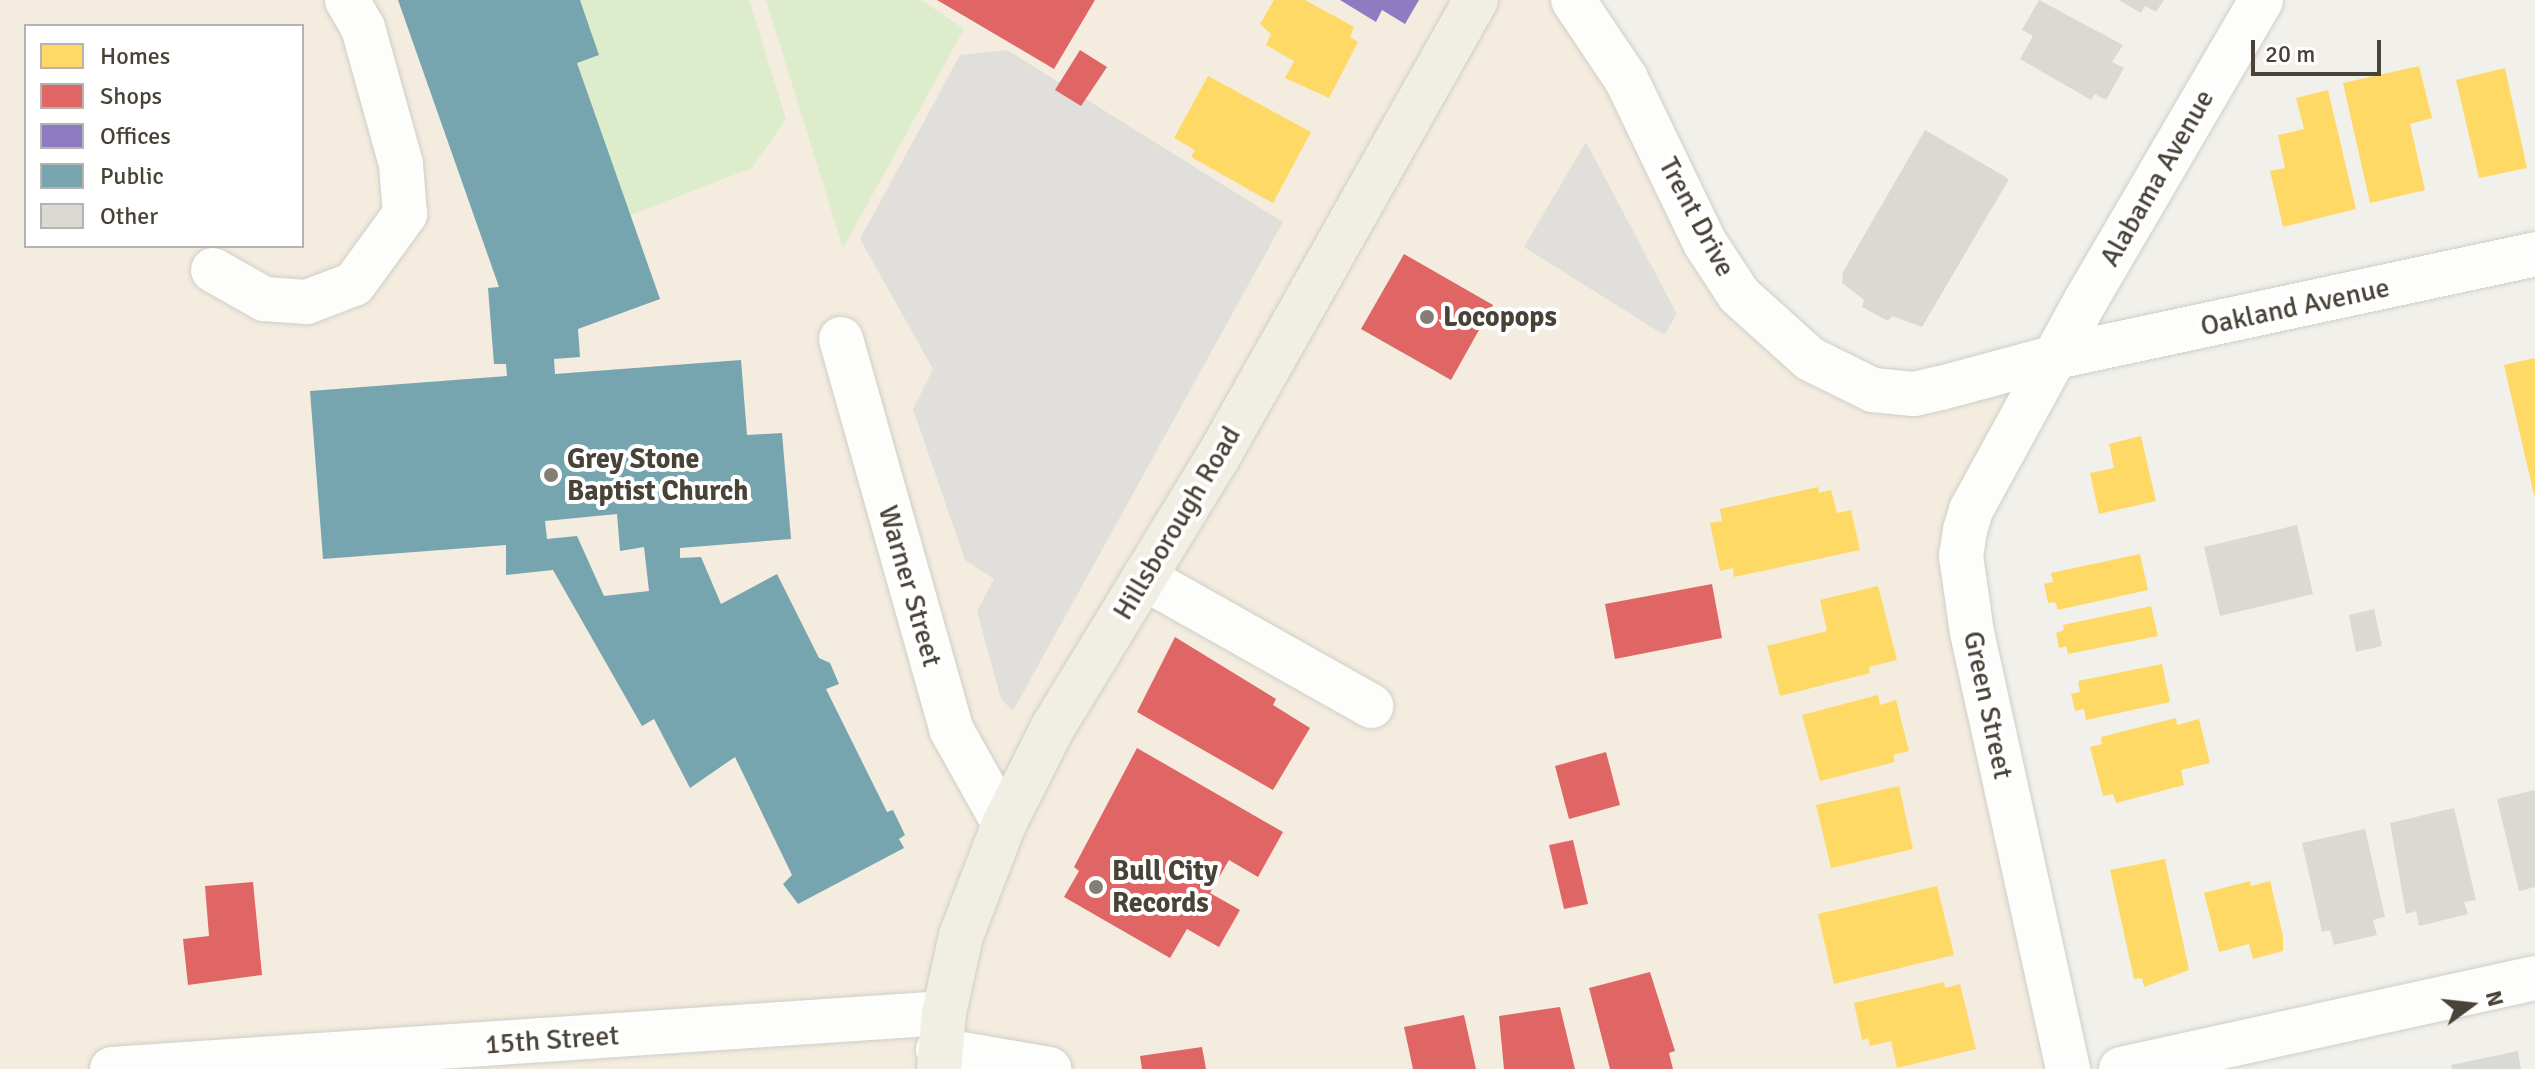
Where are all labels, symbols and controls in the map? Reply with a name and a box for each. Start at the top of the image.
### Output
legend [24,24,304,248]
scale bar [2255,24,2385,74]
text: 20 m [2265,39,2315,69]
text: Homes [100,41,170,71]
text: Shops [100,81,162,111]
street label: Alabama Avenue [2093,84,2221,272]
text: Offices [100,121,171,151]
street label: Trent Drive [1652,152,1742,282]
text: Public [100,161,164,191]
text: Other [100,201,158,231]
street label: Oakland Avenue [2198,271,2392,343]
place label: Locopops [1443,300,1557,334]
marker: Locopops [1418,308,1436,326]
street label: Hillsborough Road [1106,420,1248,626]
place label: Grey Stone Baptist Church [567,442,748,508]
marker: Grey Stone Baptist Church [542,466,560,484]
street label: Warner Street [871,502,949,670]
street label: Green Street [1956,628,2020,782]
place label: Bull City Records [1112,854,1218,920]
marker: Bull City Records [1087,878,1105,896]
north arrow [2431,965,2511,1045]
text: N [2480,988,2510,1010]
street label: 15th Street [484,1019,620,1061]

